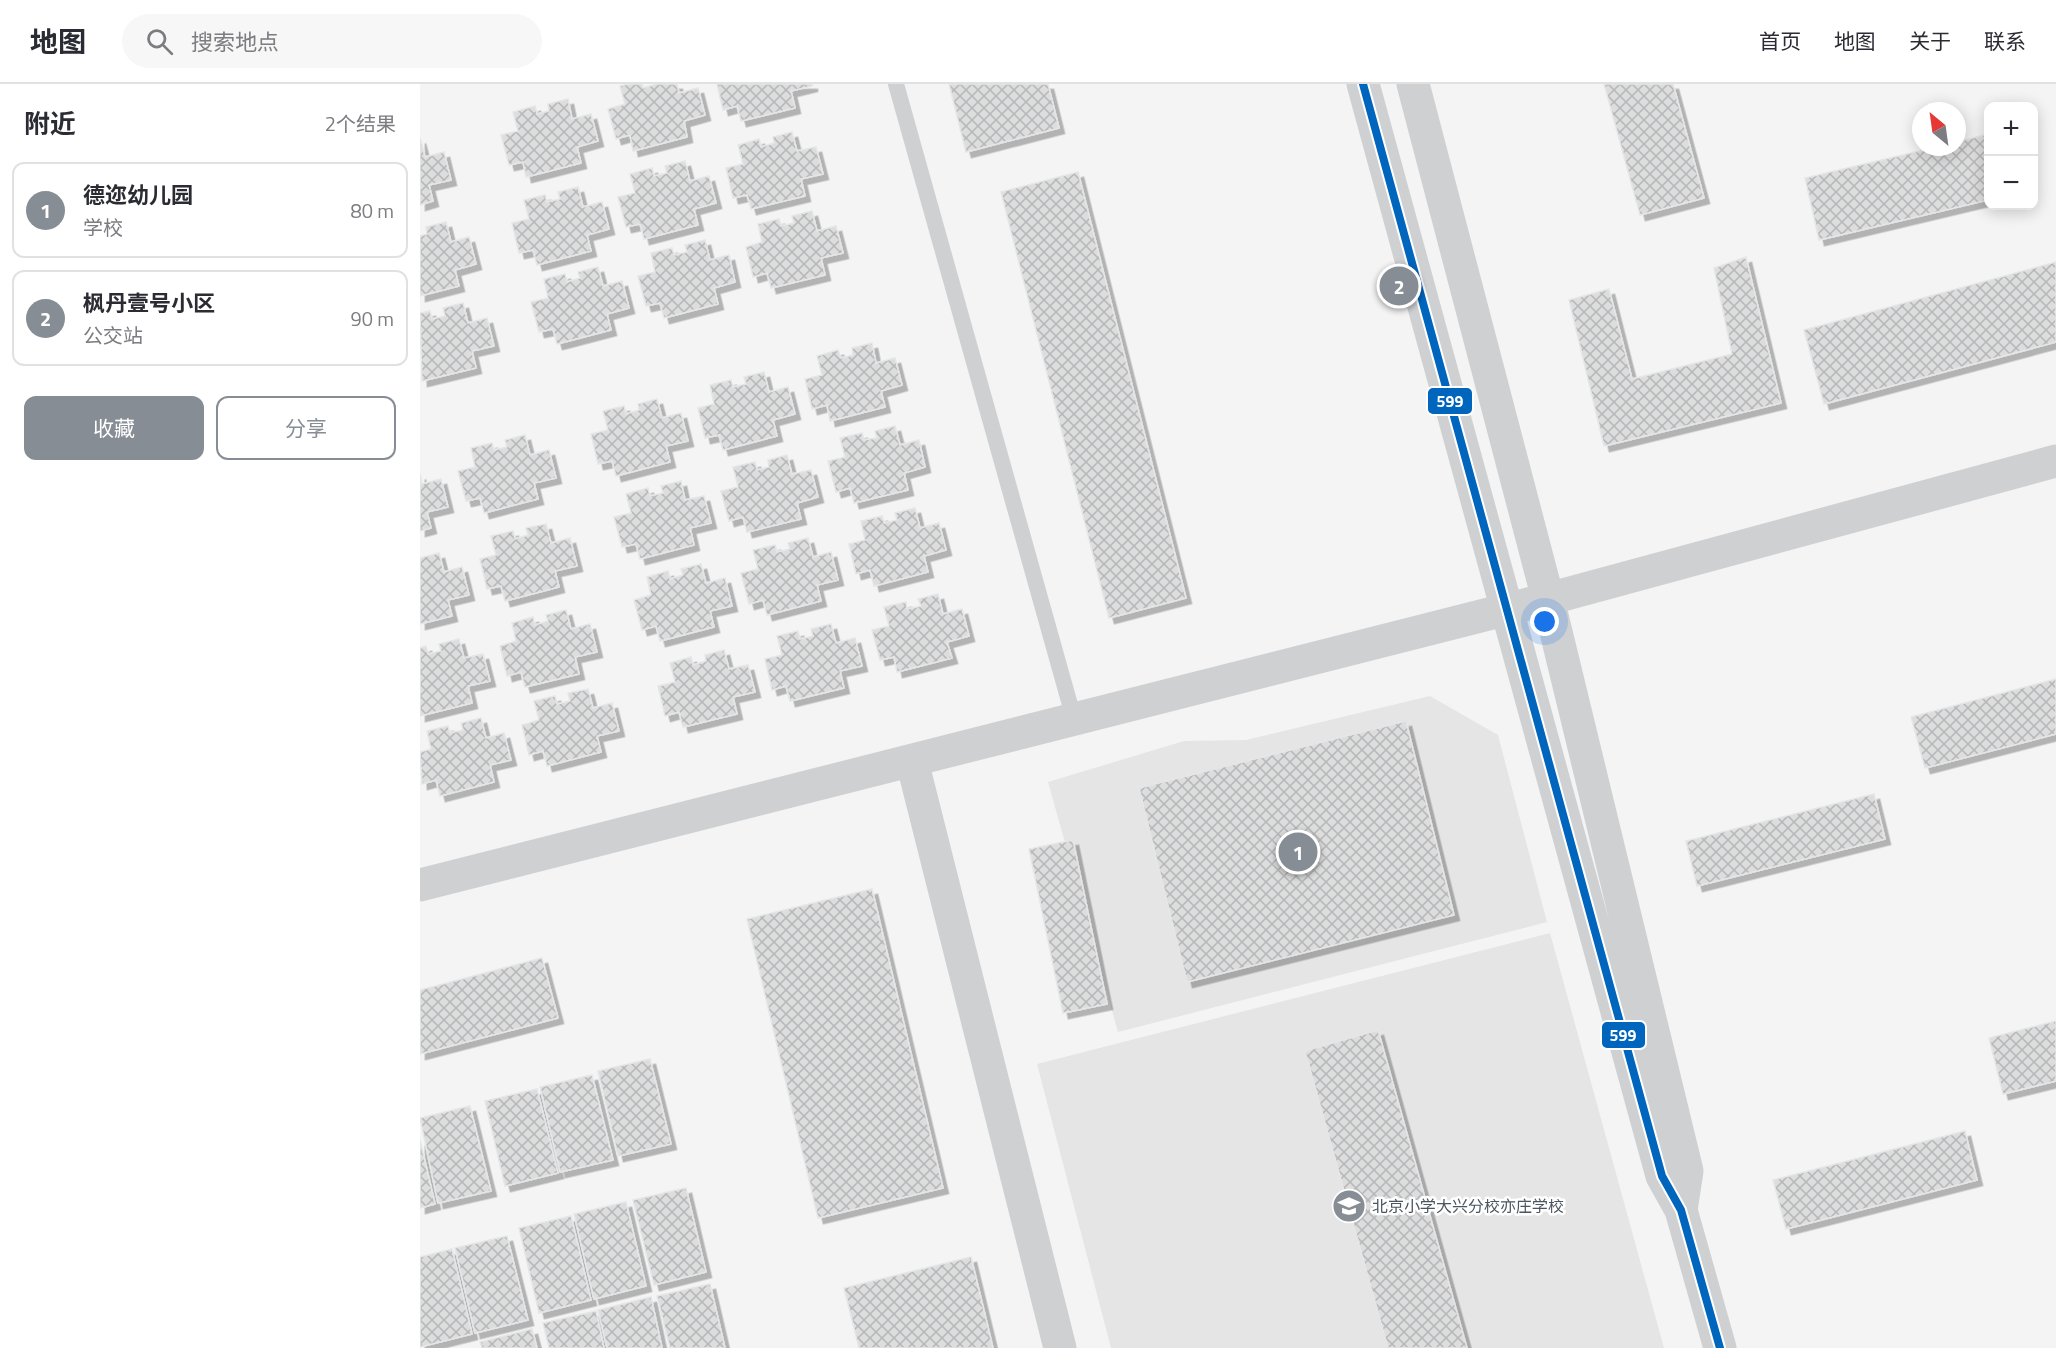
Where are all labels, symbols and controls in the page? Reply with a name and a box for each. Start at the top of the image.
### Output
search box [122,14,542,68]
text: 地图 [30,20,86,63]
icon: search [143,25,176,58]
text: 搜索地点 [191,25,279,59]
text: 首页 [1759,25,1801,57]
text: 地图 [1834,25,1876,57]
text: 关于 [1909,25,1951,57]
text: 联系 [1984,25,2026,57]
north arrow [1912,102,1966,156]
map controls [1984,102,2038,210]
button: + [1984,102,2038,156]
text: 附近 [24,104,76,143]
text: 2个结果 [325,108,396,139]
button: − [1984,156,2038,210]
text: 德迩幼儿园 [83,178,193,212]
text: 1 [40,195,51,226]
text: 80 m [350,195,394,226]
text: 学校 [83,212,123,243]
pin: 2 [1380,264,1418,308]
text: 枫丹壹号小区 [83,286,215,320]
text: 2 [40,303,51,334]
text: 90 m [350,303,394,334]
text: 公交站 [83,320,143,351]
line badge: 599 [1427,387,1473,415]
text: 599 [1437,389,1463,413]
button: 收藏 [24,396,204,460]
button: 分享 [216,396,396,460]
your location [1530,607,1559,636]
pin: 1 [1278,830,1318,874]
line badge: 599 [1601,1021,1646,1049]
text: 599 [1610,1023,1636,1047]
school or university icon: 北京小学大兴分校亦庄学校 [1331,1188,1367,1224]
place label: 北京小学大兴分校亦庄学校 [1372,1194,1564,1218]

